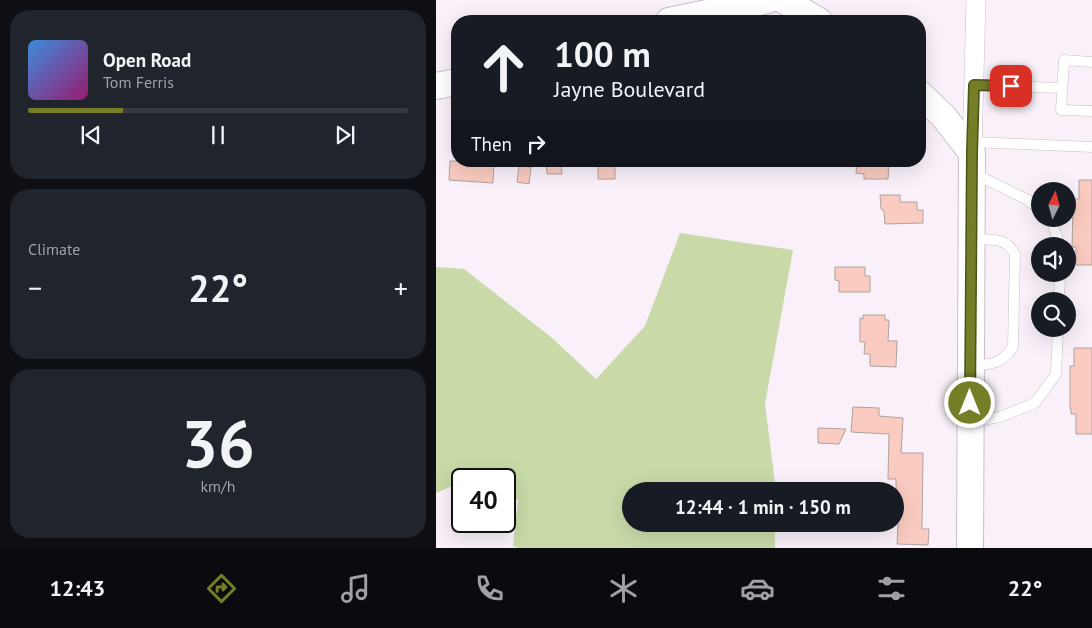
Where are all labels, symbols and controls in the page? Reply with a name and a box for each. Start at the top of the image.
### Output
text: 100 m [554,31,651,77]
icon: ahead [471,35,536,100]
text: Open Road [103,48,191,72]
pin [990,65,1032,107]
text: Tom Ferris [103,72,174,92]
icon: arrive [997,72,1025,100]
text: Jayne Boulevard [554,75,705,103]
icon: previous [77,121,105,149]
icon: pause [204,121,232,149]
icon: next [331,121,359,149]
icon: right [522,130,550,158]
text: Then [471,132,512,156]
north arrow [1031,182,1076,228]
map controls [1031,182,1076,337]
button: sound [1031,237,1076,282]
text: Climate [28,239,80,259]
text: 22° [188,263,248,312]
text: − [28,269,42,306]
text: + [394,269,408,306]
button: search [1031,292,1076,337]
position arrow [943,376,995,428]
text: 36 [181,401,255,485]
speed limit sign: 40 [451,468,516,533]
text: km/h [200,476,236,496]
text: 12:44 · 1 min · 150 m [675,495,851,519]
icon: directions [204,571,239,606]
icon: music [338,571,373,606]
icon: phone [472,571,507,606]
icon: climate [606,571,641,606]
icon: car [740,571,775,606]
icon: filters [874,571,909,606]
text: 12:43 [49,574,105,602]
text: 22° [1008,574,1042,602]

